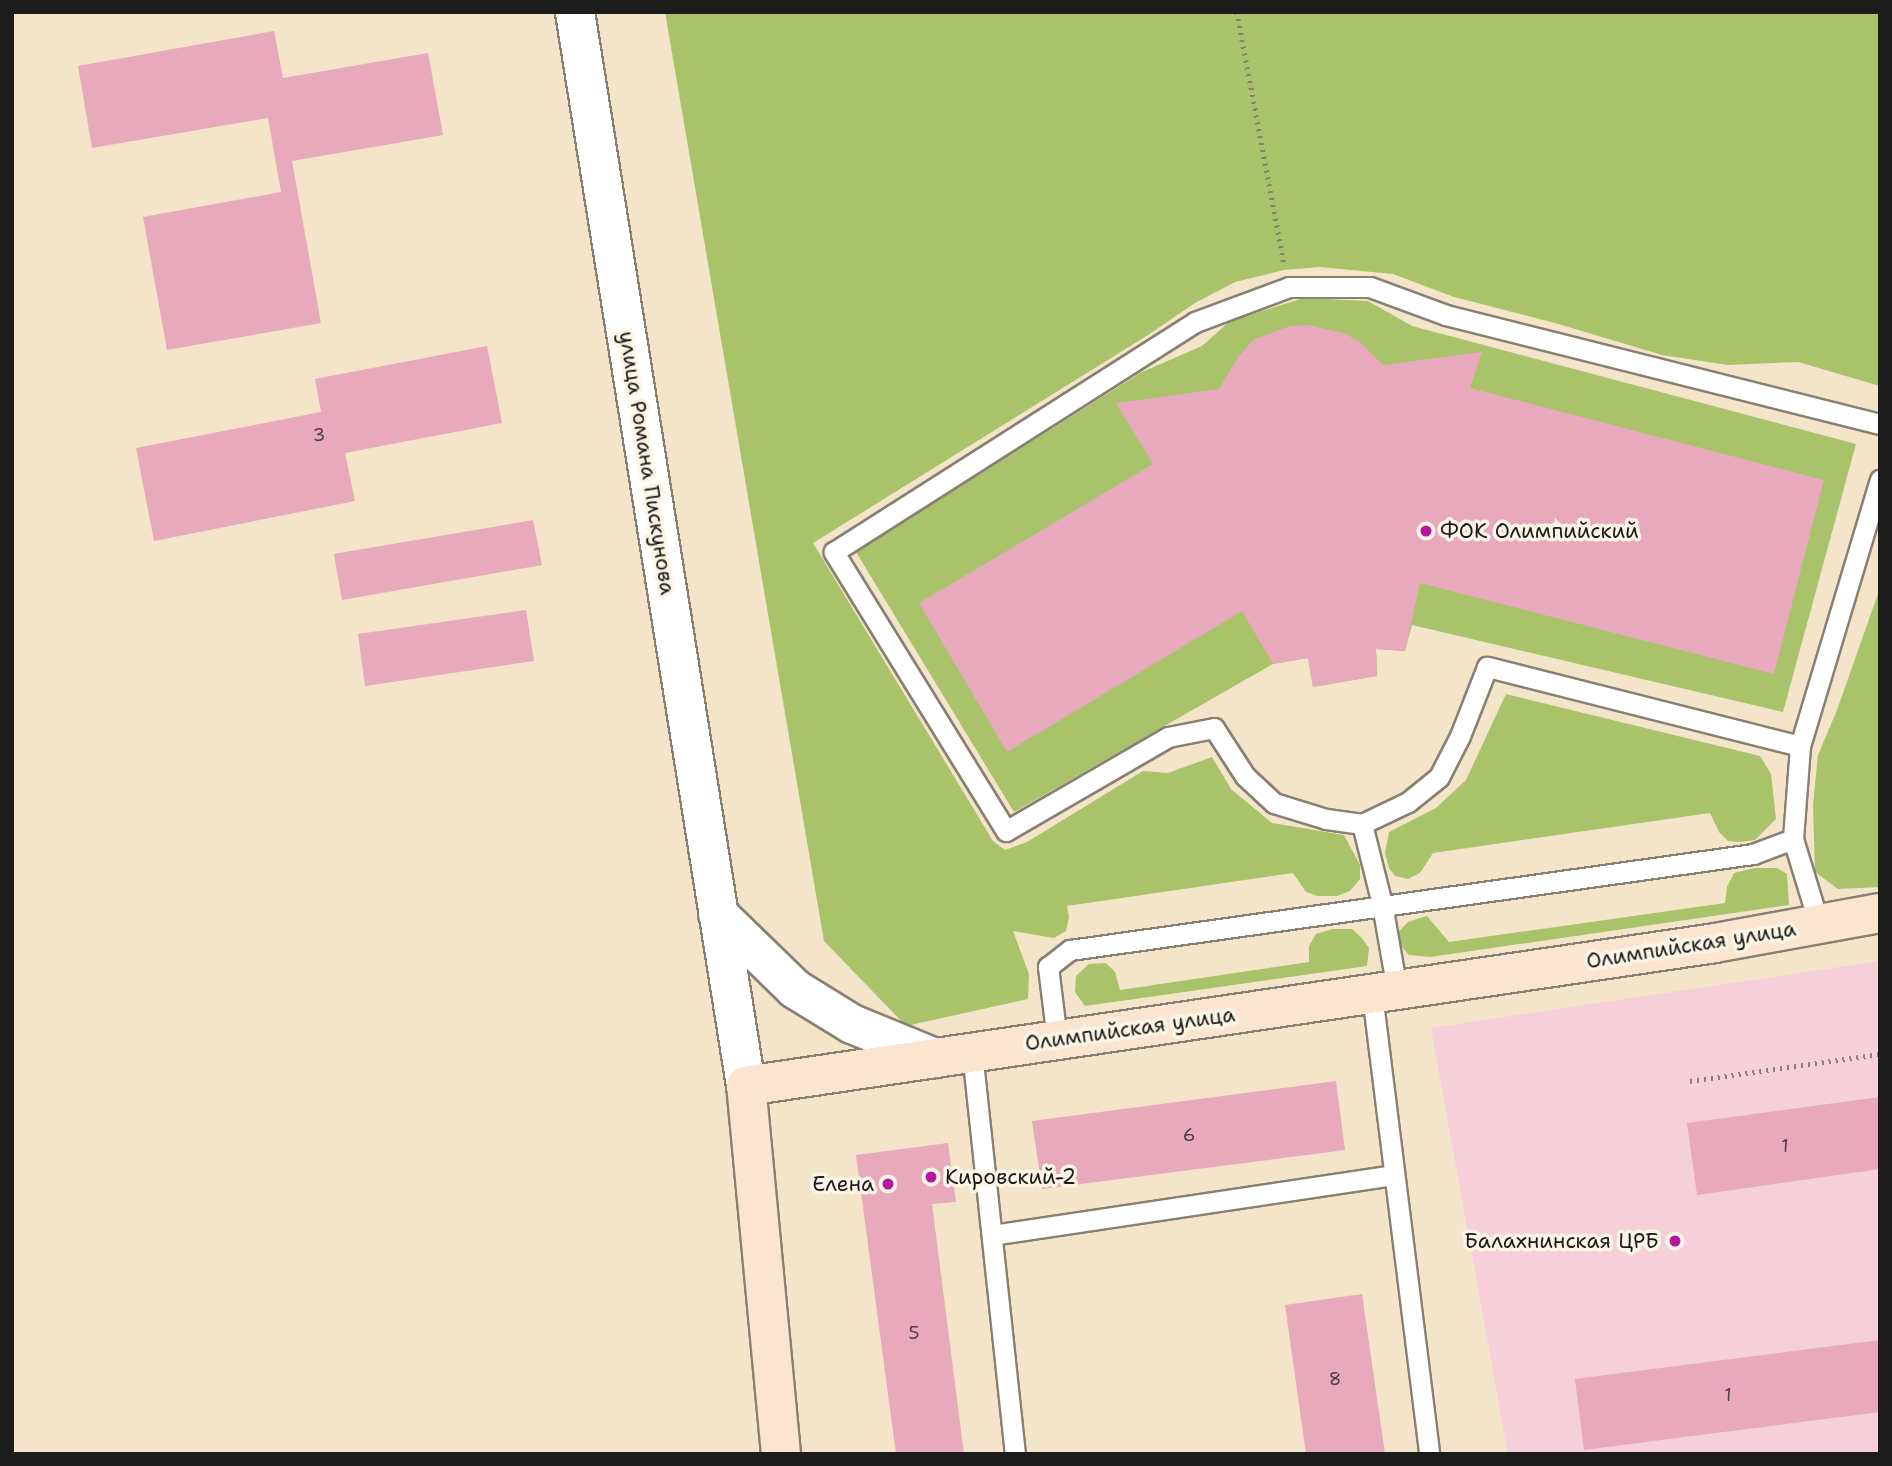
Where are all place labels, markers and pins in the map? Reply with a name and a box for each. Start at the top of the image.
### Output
place label: ФОК Олимпийский [1440,518,1639,544]
marker: ФОК Олимпийский [1418,523,1434,539]
place label: Кировский-2 [945,1164,1076,1190]
marker: Кировский-2 [923,1169,939,1185]
place label: Елена [812,1171,874,1197]
marker: Елена [880,1176,896,1192]
place label: Балахнинская ЦРБ [1464,1228,1659,1254]
marker: Балахнинская ЦРБ [1665,1231,1685,1251]

